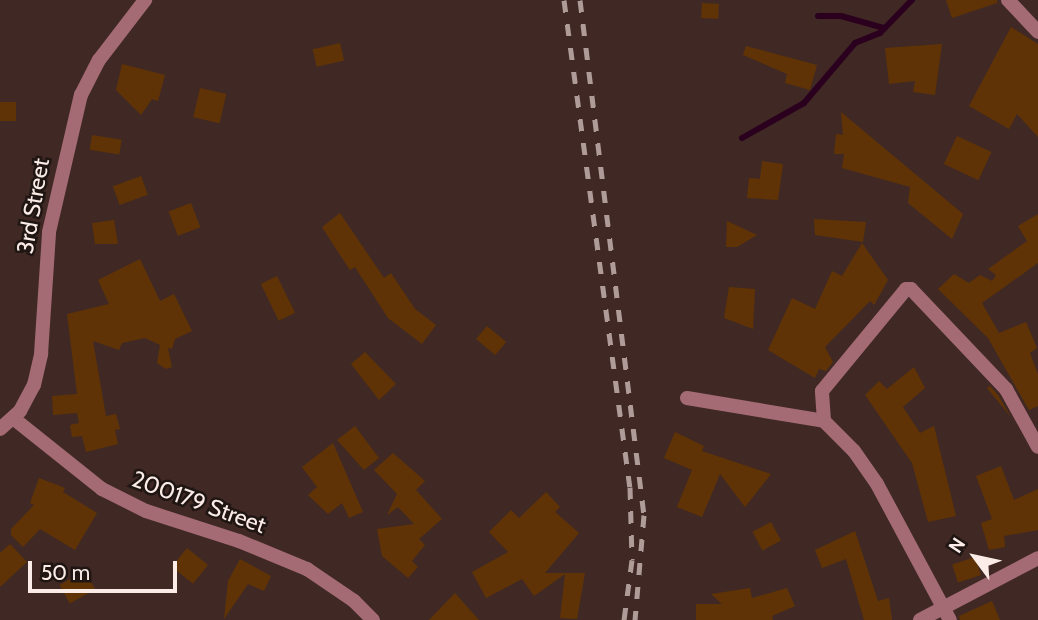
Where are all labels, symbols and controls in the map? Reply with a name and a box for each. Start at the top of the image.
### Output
street label: 3rd Street [11,156,55,256]
street label: 200179 Street [128,465,270,539]
north arrow [940,522,1010,592]
text: N [944,533,970,557]
scale bar [32,546,180,590]
text: 50 m [41,560,90,585]

